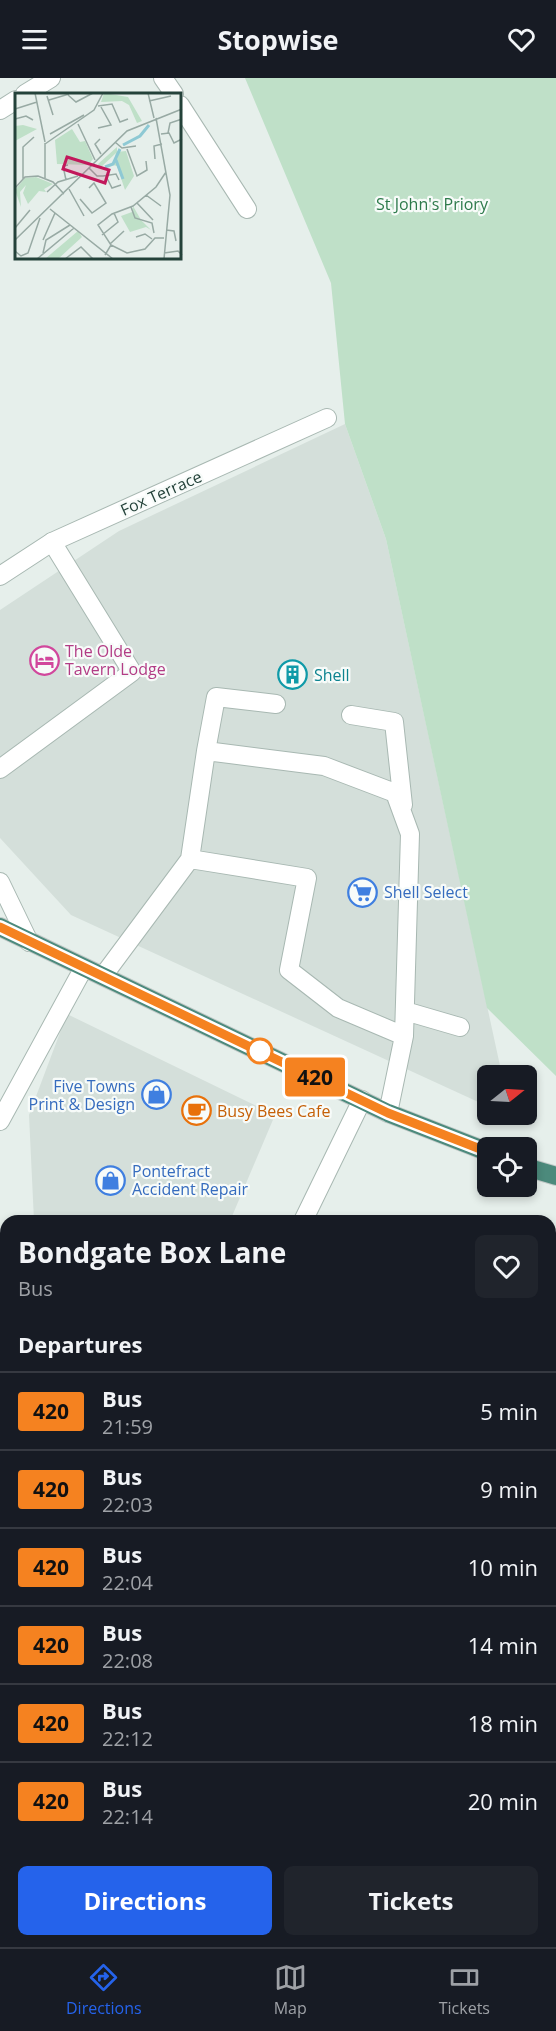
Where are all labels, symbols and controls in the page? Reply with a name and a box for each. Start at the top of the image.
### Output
text: Stopwise [217,21,339,58]
icon: menu [18,23,51,56]
icon: heart [505,23,538,56]
inset map [15,93,182,260]
park label: St John's Priory [376,193,489,215]
street label: Fox Terrace [117,465,205,521]
place label: The Olde Tavern Lodge [65,640,166,680]
hotel icon: The Olde Tavern Lodge [28,644,60,676]
building icon: Shell [277,659,309,691]
place label: Shell [314,664,350,686]
supermarket icon: Shell Select [347,876,379,908]
place label: Shell Select [384,881,468,903]
unlabelled marker [247,1038,273,1064]
line badge: 420 [280,1058,350,1096]
text: 420 [297,1063,333,1091]
north arrow [477,1065,537,1125]
map controls [477,1065,537,1197]
place label: Five Towns Print & Design [29,1075,135,1115]
shop icon: Five Towns Print & Design [140,1079,172,1111]
cafe icon: Busy Bees Cafe [180,1095,212,1127]
place label: Busy Bees Cafe [217,1100,330,1122]
button: locate [477,1137,537,1197]
place label: Pontefract Accident Repair [132,1160,249,1200]
shop icon: Pontefract Accident Repair [95,1164,127,1196]
text: Bondgate Box Lane [18,1233,286,1271]
button: heart [475,1235,538,1298]
text: Bus [18,1275,53,1302]
text: Departures [18,1329,142,1359]
text: Bus [102,1383,142,1413]
text: 5 min [480,1396,538,1426]
text: 420 [33,1397,69,1425]
text: 21:59 [102,1413,153,1440]
text: Bus [102,1461,142,1491]
text: 9 min [480,1474,538,1504]
text: 420 [33,1475,69,1503]
text: 22:03 [102,1491,153,1518]
text: Bus [102,1539,142,1569]
text: 10 min [468,1552,538,1582]
text: 420 [33,1553,69,1581]
text: 22:04 [102,1569,153,1596]
text: Bus [102,1617,142,1647]
text: 14 min [468,1630,538,1660]
text: 420 [33,1631,69,1659]
text: 22:08 [102,1647,153,1674]
text: Bus [102,1695,142,1725]
text: 18 min [468,1708,538,1738]
text: 420 [33,1709,69,1737]
text: 22:12 [102,1725,153,1752]
text: Bus [102,1773,142,1803]
text: 20 min [468,1786,538,1816]
text: 420 [33,1787,69,1815]
text: 22:14 [102,1803,153,1830]
button: Directions [18,1866,272,1935]
button: Tickets [284,1866,538,1935]
tab: Directions [66,1961,142,2019]
tab: Map [274,1961,307,2019]
tab: Tickets [439,1961,490,2019]

